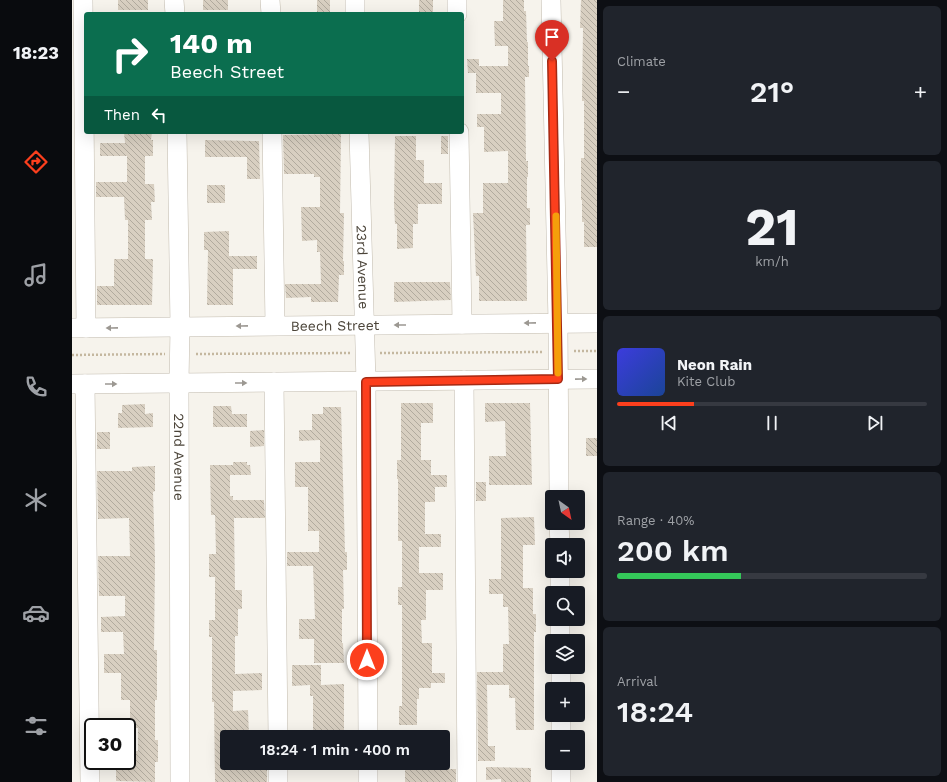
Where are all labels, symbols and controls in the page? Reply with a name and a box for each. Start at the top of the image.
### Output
pin [535,20,569,61]
icon: arrive [541,26,563,48]
text: 140 m [170,27,253,60]
icon: right [104,28,156,80]
text: 18:23 [13,42,59,63]
text: Climate [617,54,666,69]
text: Beech Street [170,61,284,82]
text: 21° [750,74,794,109]
text: − [617,79,630,104]
text: + [914,79,927,104]
icon: left [148,104,170,126]
text: Then [104,106,140,124]
icon: directions [22,148,50,176]
text: 21 [745,197,799,258]
street label: 23rd Avenue [354,225,372,309]
text: km/h [755,254,789,269]
icon: music [22,261,50,289]
street label: Beech Street [291,317,380,334]
one-way arrow [523,320,536,326]
one-way arrow [393,322,406,328]
one-way arrow [235,323,248,329]
one-way arrow [106,324,118,331]
text: Neon Rain [677,356,752,374]
icon: phone [22,373,50,401]
text: Kite Club [677,374,735,389]
one-way arrow [575,376,588,382]
one-way arrow [235,380,248,386]
one-way arrow [105,381,118,387]
icon: previous [658,412,680,434]
icon: pause [761,412,783,434]
icon: next [864,412,886,434]
street label: 22nd Avenue [171,413,187,501]
icon: climate [22,486,50,514]
north arrow [545,490,585,530]
map controls [545,490,585,770]
text: Range · 40% [617,513,694,528]
text: 200 km [617,533,728,568]
button: sound [545,538,585,578]
button: search [545,586,585,626]
icon: car [22,599,50,627]
button: layers [545,634,585,674]
position arrow [346,639,388,681]
text: Arrival [617,674,658,689]
button: + [545,682,585,722]
text: 18:24 [617,694,693,729]
icon: filters [22,712,50,740]
speed limit sign: 30 [84,718,136,770]
button: − [545,730,585,770]
text: 18:24 · 1 min · 400 m [260,741,410,759]

